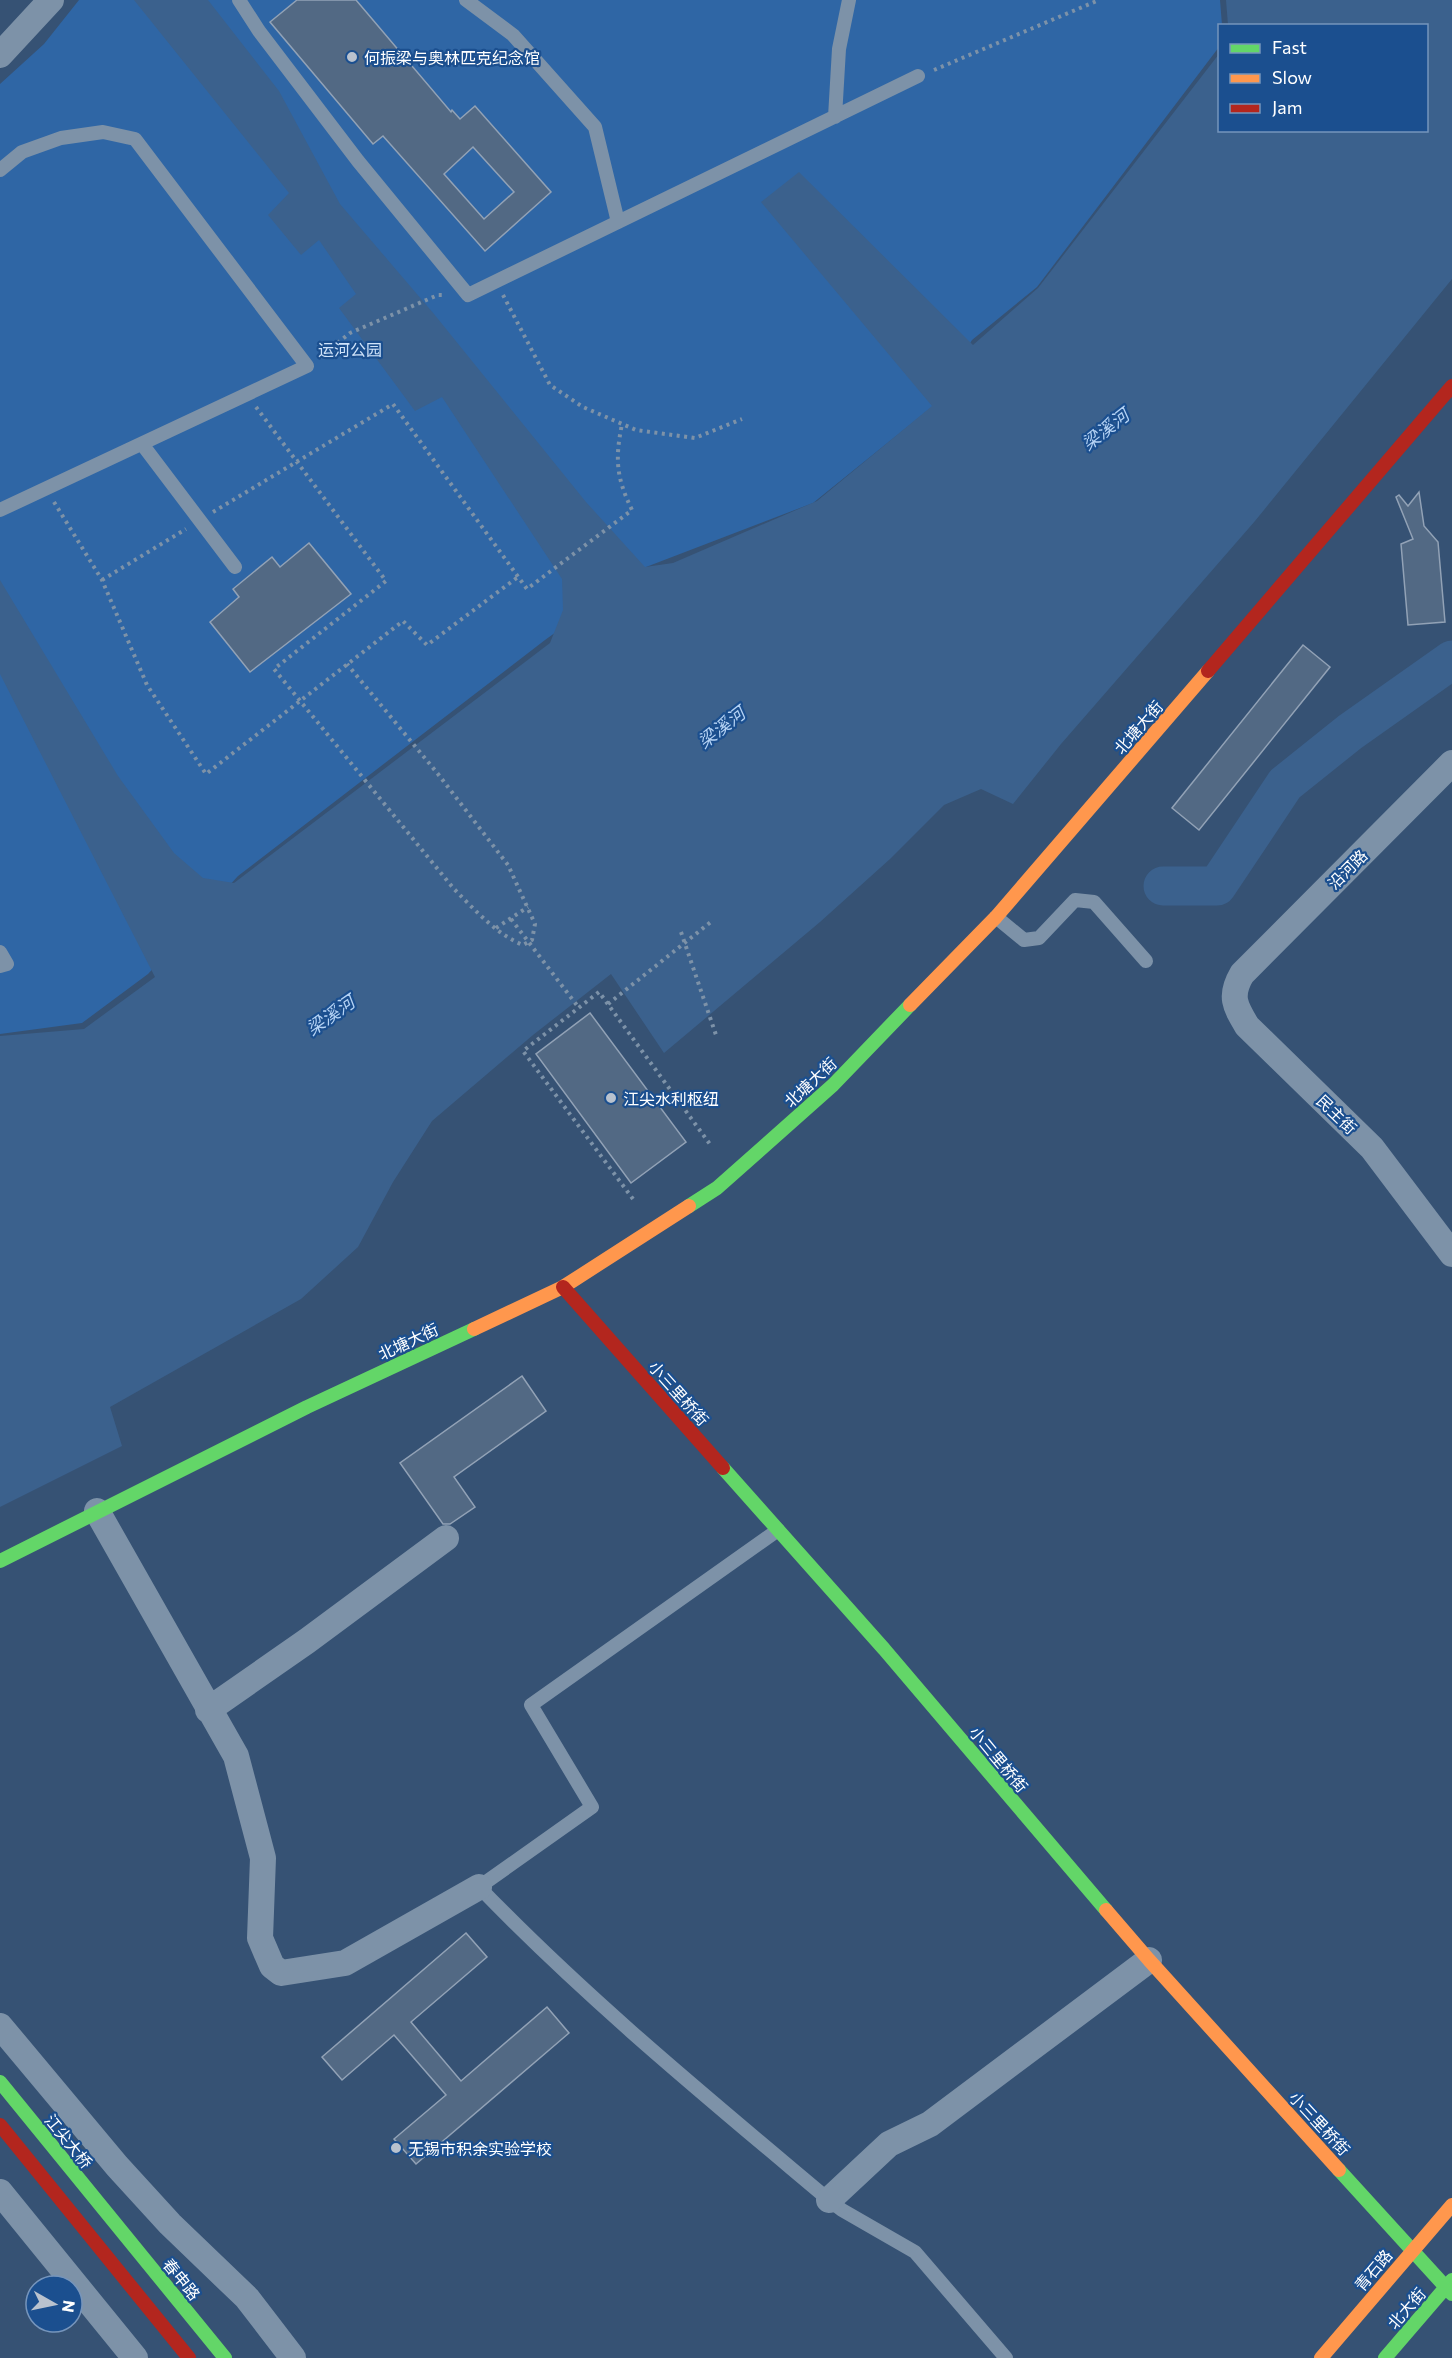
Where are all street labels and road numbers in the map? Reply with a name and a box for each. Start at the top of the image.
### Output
street label: 北塘大街 [1110,697,1166,757]
street label: 沿河路 [1323,845,1371,893]
street label: 北塘大街 [780,1053,840,1111]
street label: 民主街 [1313,1090,1361,1138]
street label: 北塘大街 [375,1319,441,1363]
street label: 小三里桥街 [645,1357,713,1429]
street label: 小三里桥街 [966,1722,1032,1796]
street label: 小三里桥街 [1286,2087,1354,2159]
street label: 江尖大桥 [41,2110,97,2172]
street label: 青石路 [1350,2246,1396,2294]
street label: 春申路 [160,2254,204,2304]
street label: 北大街 [1383,2284,1429,2332]

